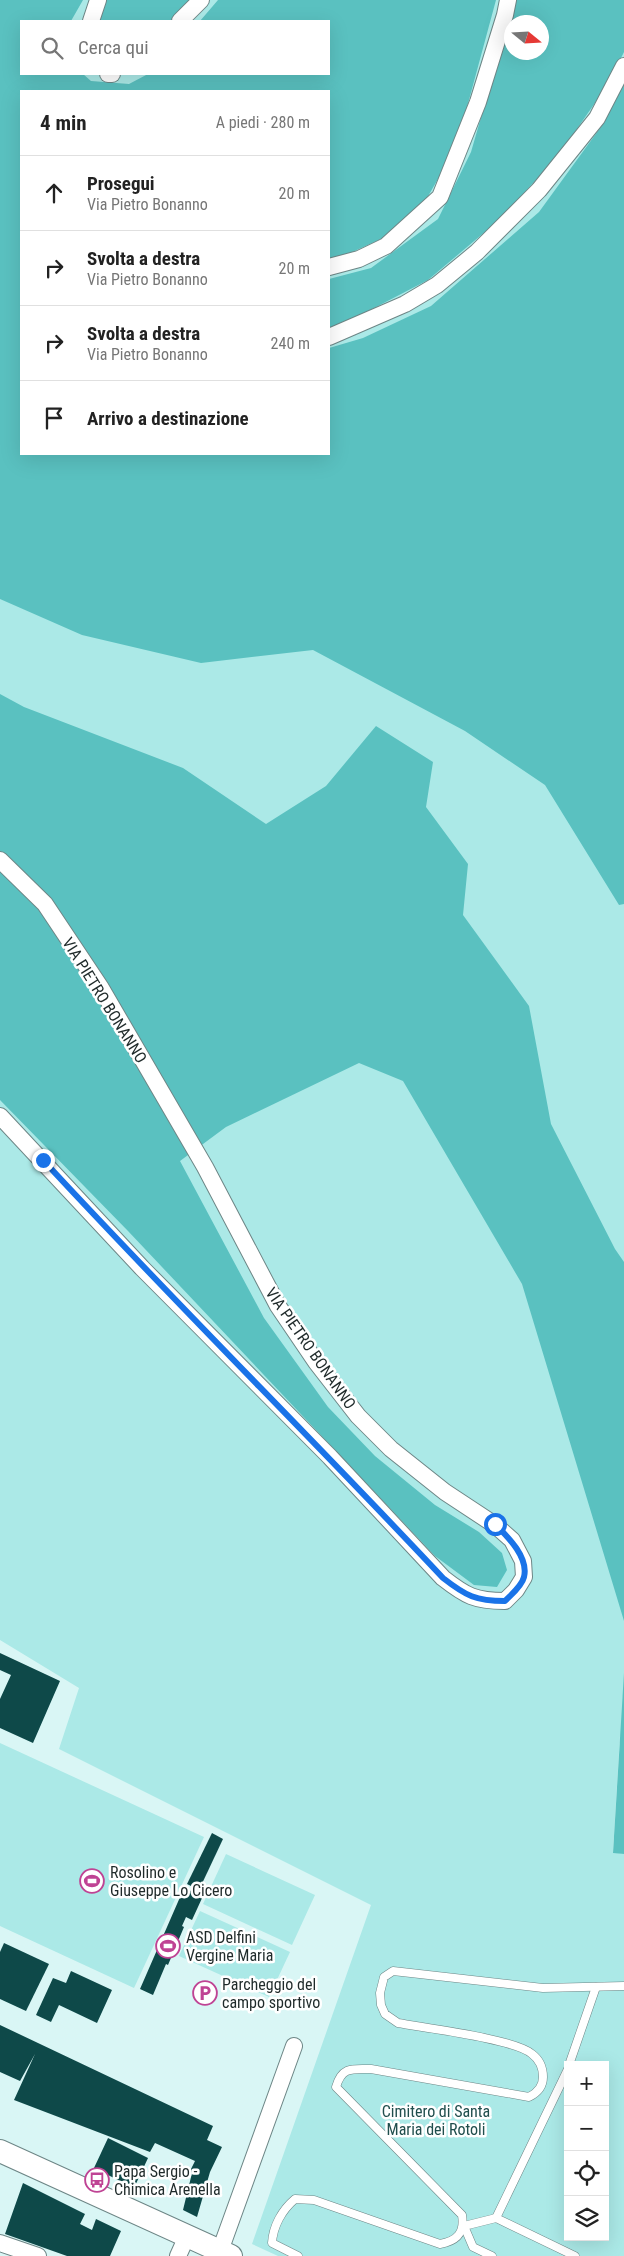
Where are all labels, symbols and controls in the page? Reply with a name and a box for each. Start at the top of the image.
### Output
north arrow [504,15,549,60]
search box [20,20,330,75]
icon: search [38,34,66,62]
text: Cerca qui [78,36,149,59]
text: 4 min [40,111,87,135]
text: A piedi · 280 m [216,113,310,132]
text: Prosegui [87,172,155,195]
icon: ahead [40,179,68,207]
text: 20 m [278,184,310,203]
text: Via Pietro Bonanno [87,195,208,214]
text: Svolta a destra [87,247,200,270]
icon: right [40,254,68,282]
text: 20 m [278,259,310,278]
text: Via Pietro Bonanno [87,270,208,289]
text: Svolta a destra [87,322,200,345]
icon: right [40,329,68,357]
text: 240 m [271,334,310,353]
text: Via Pietro Bonanno [87,345,208,364]
icon: arrive [40,404,68,432]
text: Arrivo a destinazione [87,407,249,430]
street label: VIA PIETRO BONANNO [58,934,151,1066]
route end [32,1149,55,1172]
street label: VIA PIETRO BONANNO [261,1284,360,1413]
route start [484,1513,507,1536]
place label: Rosolino e Giuseppe Lo Cicero [110,1863,232,1900]
sports icon: Rosolino e Giuseppe Lo Cicero [79,1868,105,1894]
place label: ASD Delfini Vergine Maria [186,1928,273,1965]
sports icon: ASD Delfini Vergine Maria [155,1933,181,1959]
place label: Parcheggio del campo sportivo [222,1975,320,2012]
parking icon: Parcheggio del campo sportivo [192,1980,218,2006]
map controls [564,2061,609,2241]
button: + [564,2061,609,2106]
park label: Cimitero di Santa Maria dei Rotoli [382,2102,490,2139]
button: − [564,2106,609,2151]
button: locate [564,2151,609,2196]
place label: Papa Sergio - Chimica Arenella [114,2162,221,2199]
bus stop icon: Papa Sergio - Chimica Arenella [84,2167,110,2193]
button: layers [564,2196,609,2241]

